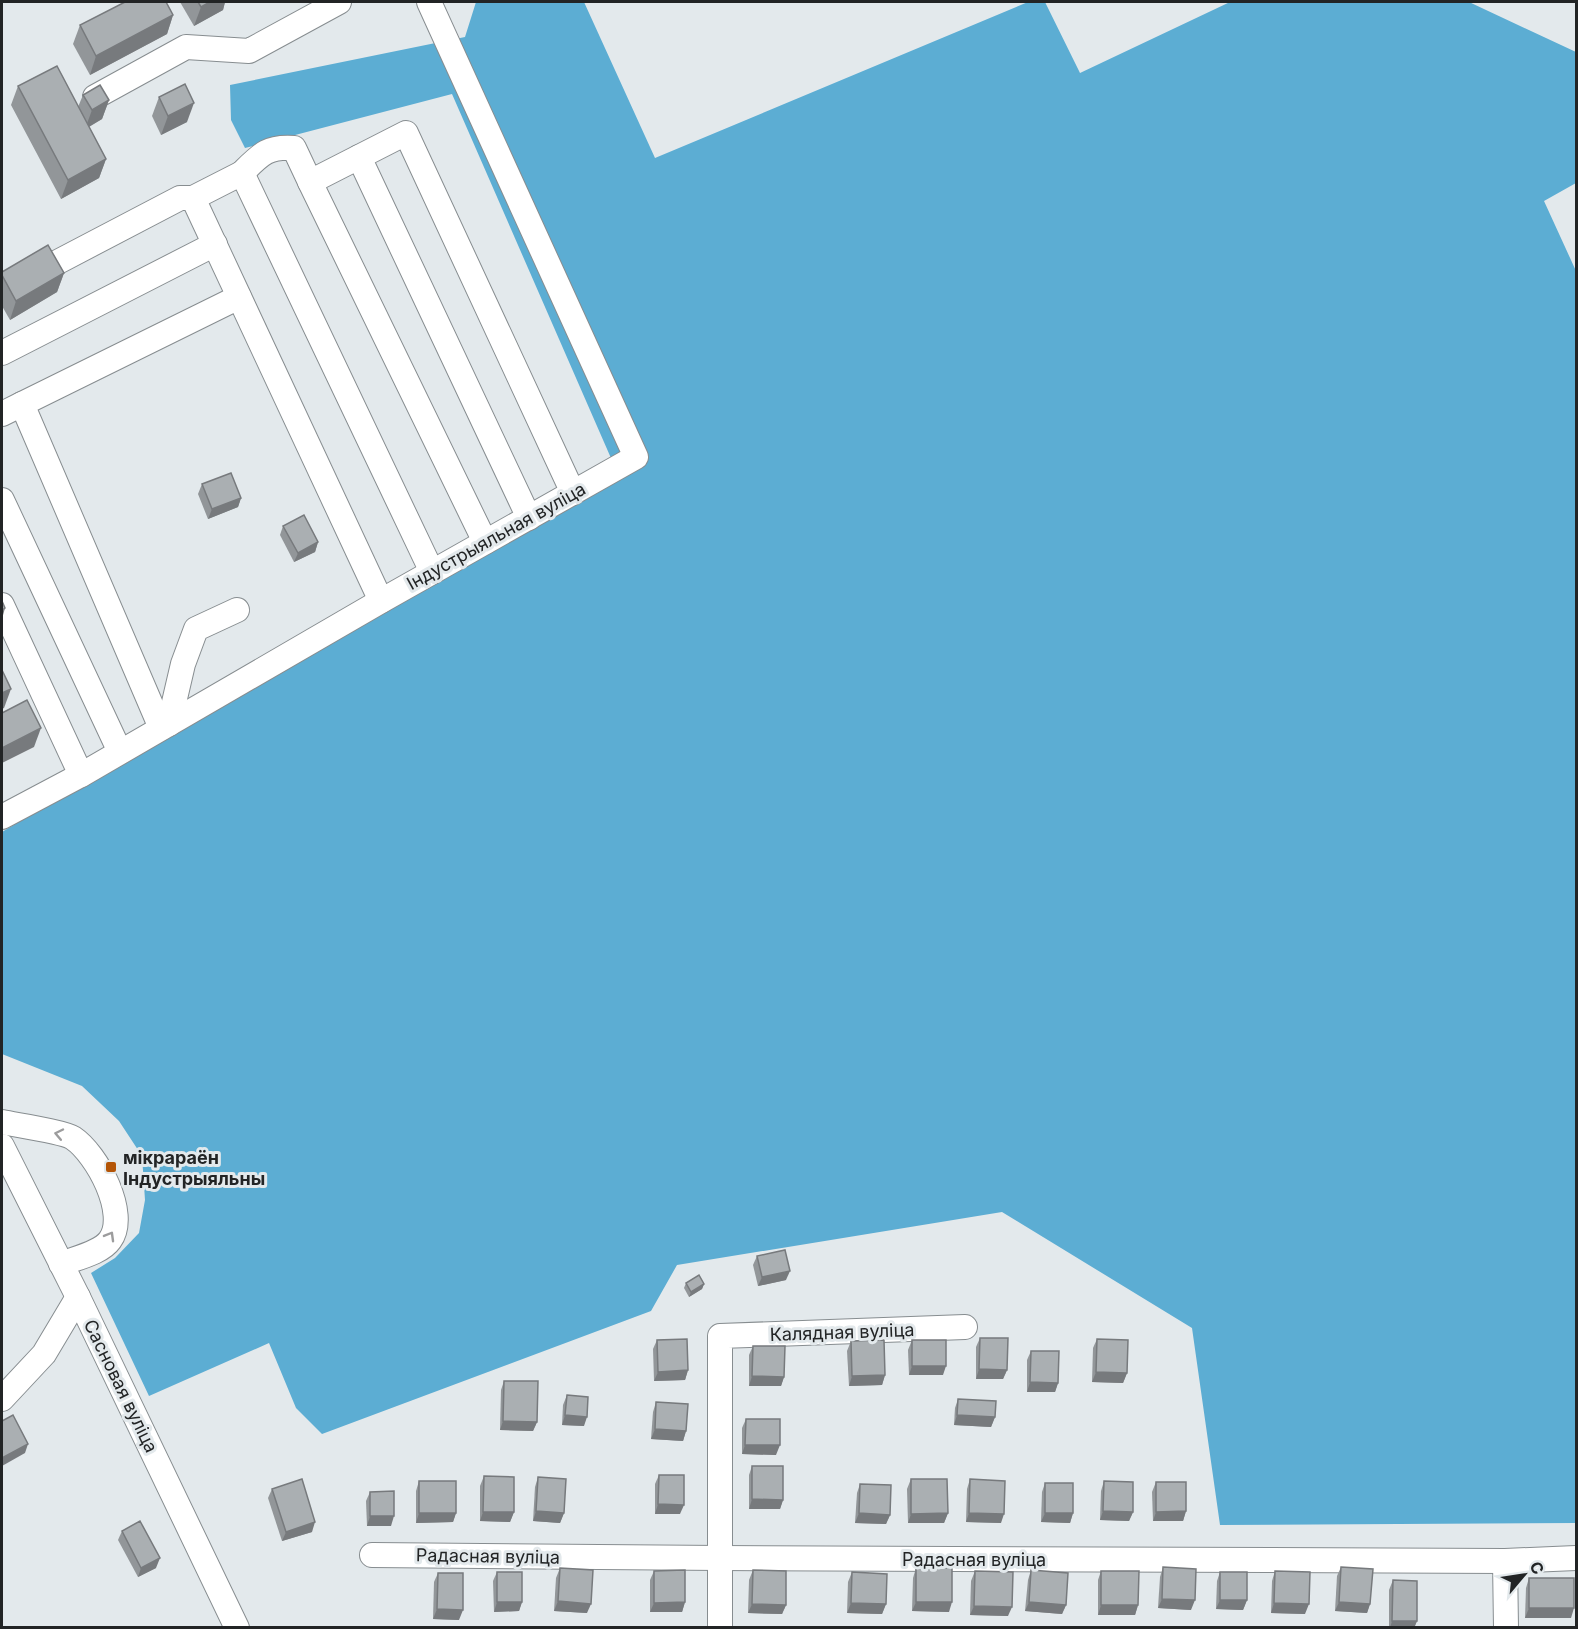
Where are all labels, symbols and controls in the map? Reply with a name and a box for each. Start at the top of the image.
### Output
street label: Індустрыяльная вуліца [403,478,589,594]
one-way arrow [55,1128,65,1141]
place label: мікрараён Індустрыяльны [123,1147,265,1189]
marker: мікрараён Індустрыяльны [104,1160,118,1174]
one-way arrow [103,1232,115,1242]
street label: Сасновая вуліца [80,1316,162,1456]
street label: Калядная вуліца [769,1319,915,1345]
street label: Радасная вуліца [416,1544,560,1568]
north arrow [1494,1545,1554,1605]
street label: Радасная вуліца [902,1549,1046,1570]
text: С [1526,1558,1549,1578]

